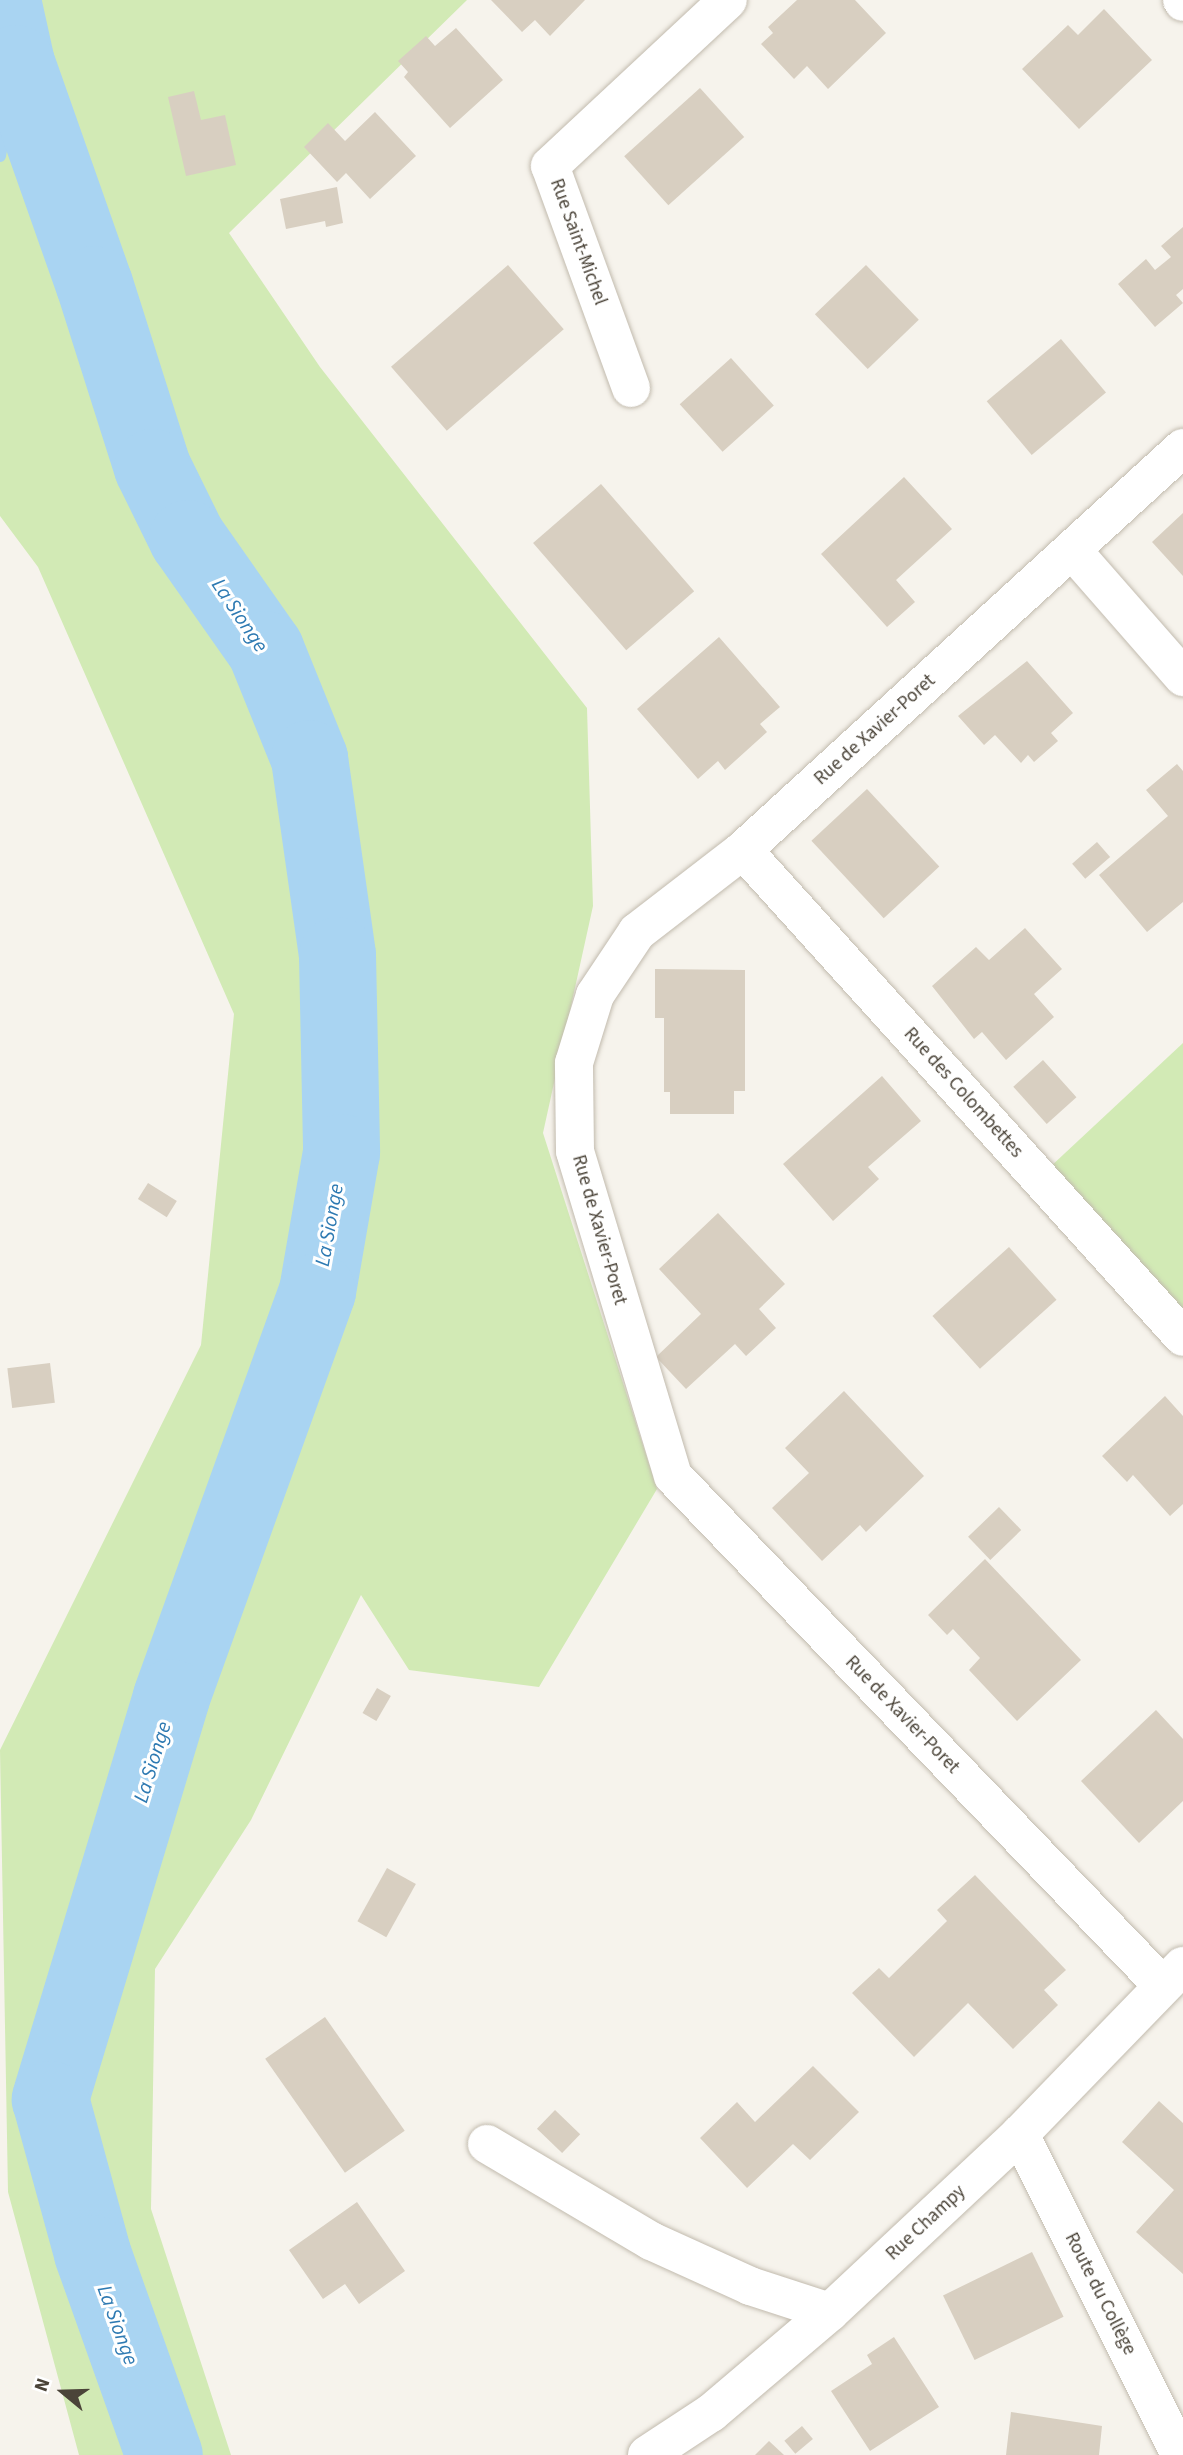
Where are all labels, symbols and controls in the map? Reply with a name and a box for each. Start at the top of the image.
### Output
street label: Rue Saint-Michel [545,176,611,308]
water label: La Sionge [206,573,274,657]
street label: Rue de Xavier-Poret [810,670,940,790]
street label: Rue des Colombettes [898,1023,1028,1163]
street label: Rue de Xavier-Poret [567,1152,631,1308]
water label: La Sionge [309,1182,349,1268]
street label: Rue de Xavier-Poret [840,1651,964,1779]
water label: La Sionge [128,1718,176,1806]
street label: Rue Champy [882,2180,970,2266]
street label: Route du Collège [1059,2229,1141,2359]
water label: La Sionge [92,2281,144,2369]
north arrow [28,2357,98,2427]
text: N [28,2375,57,2395]

